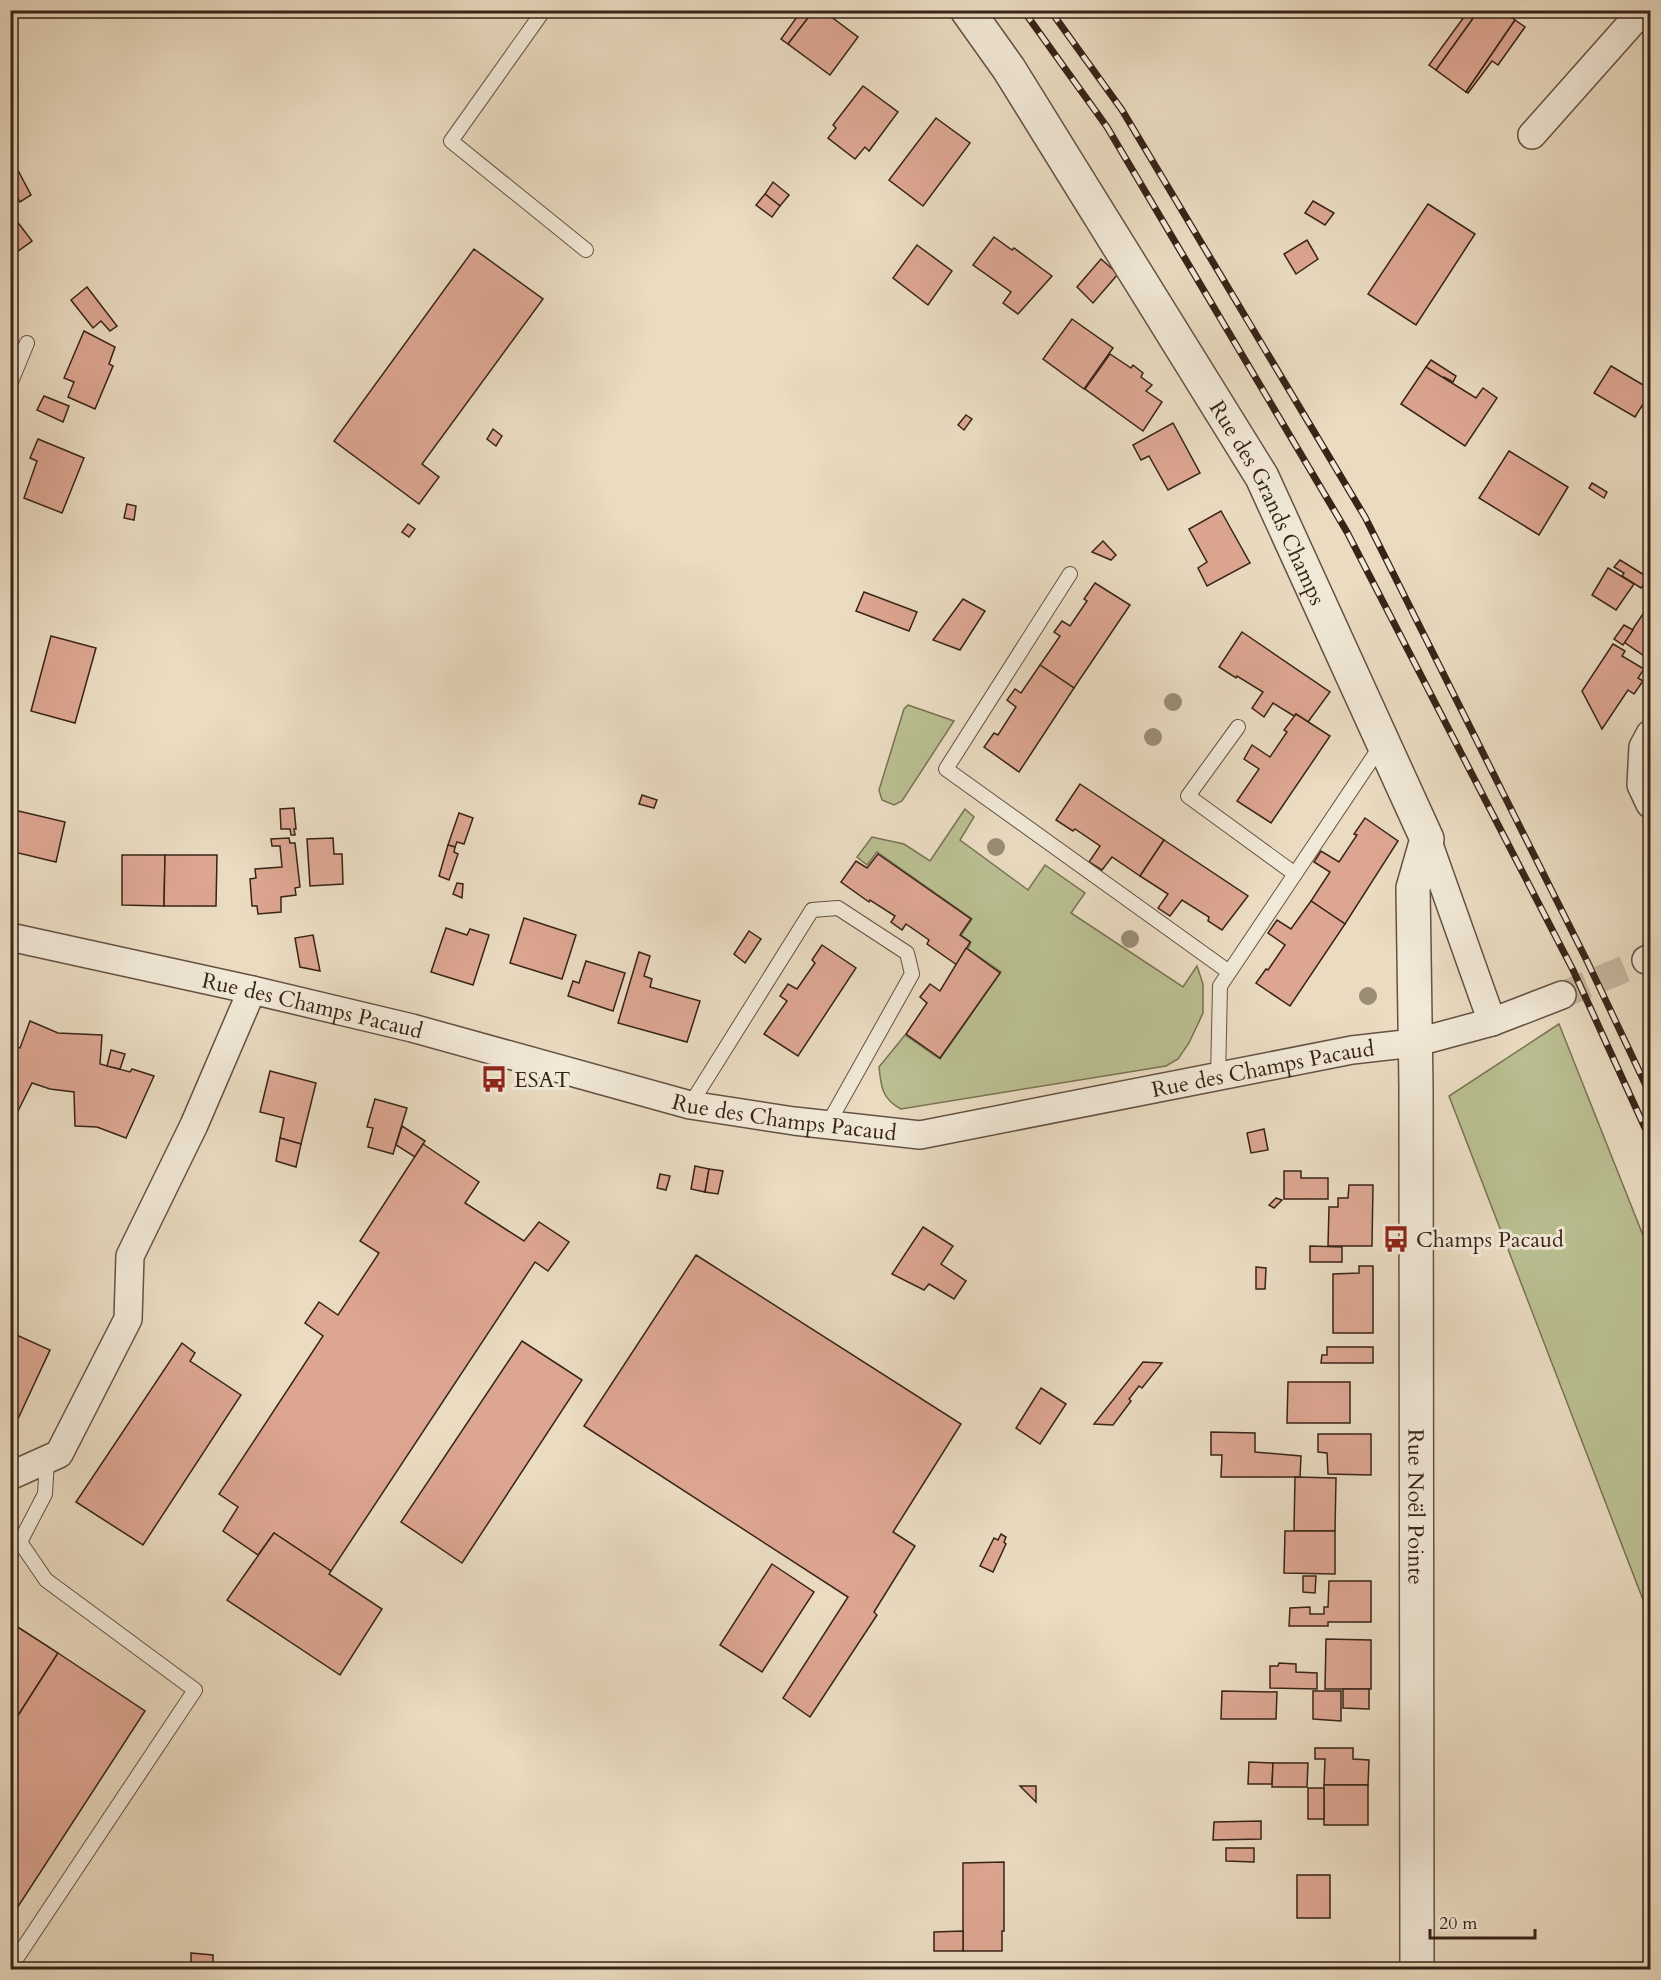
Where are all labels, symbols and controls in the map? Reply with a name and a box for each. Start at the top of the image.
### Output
street label: Rue des Grands Champs [1202,395,1332,610]
street label: Rue des Champs Pacaud [199,965,427,1046]
street label: Rue des Champs Pacaud [1149,1034,1376,1105]
bus stop icon: ESAT [479,1064,509,1094]
place label: ESAT [514,1065,570,1095]
street label: Rue des Champs Pacaud [669,1087,898,1148]
bus stop icon: Champs Pacaud [1381,1224,1411,1254]
place label: Champs Pacaud [1416,1225,1564,1255]
street label: Rue Noël Pointe [1400,1429,1431,1585]
scale bar [1430,1902,1535,1940]
text: 20 m [1439,1911,1478,1936]

